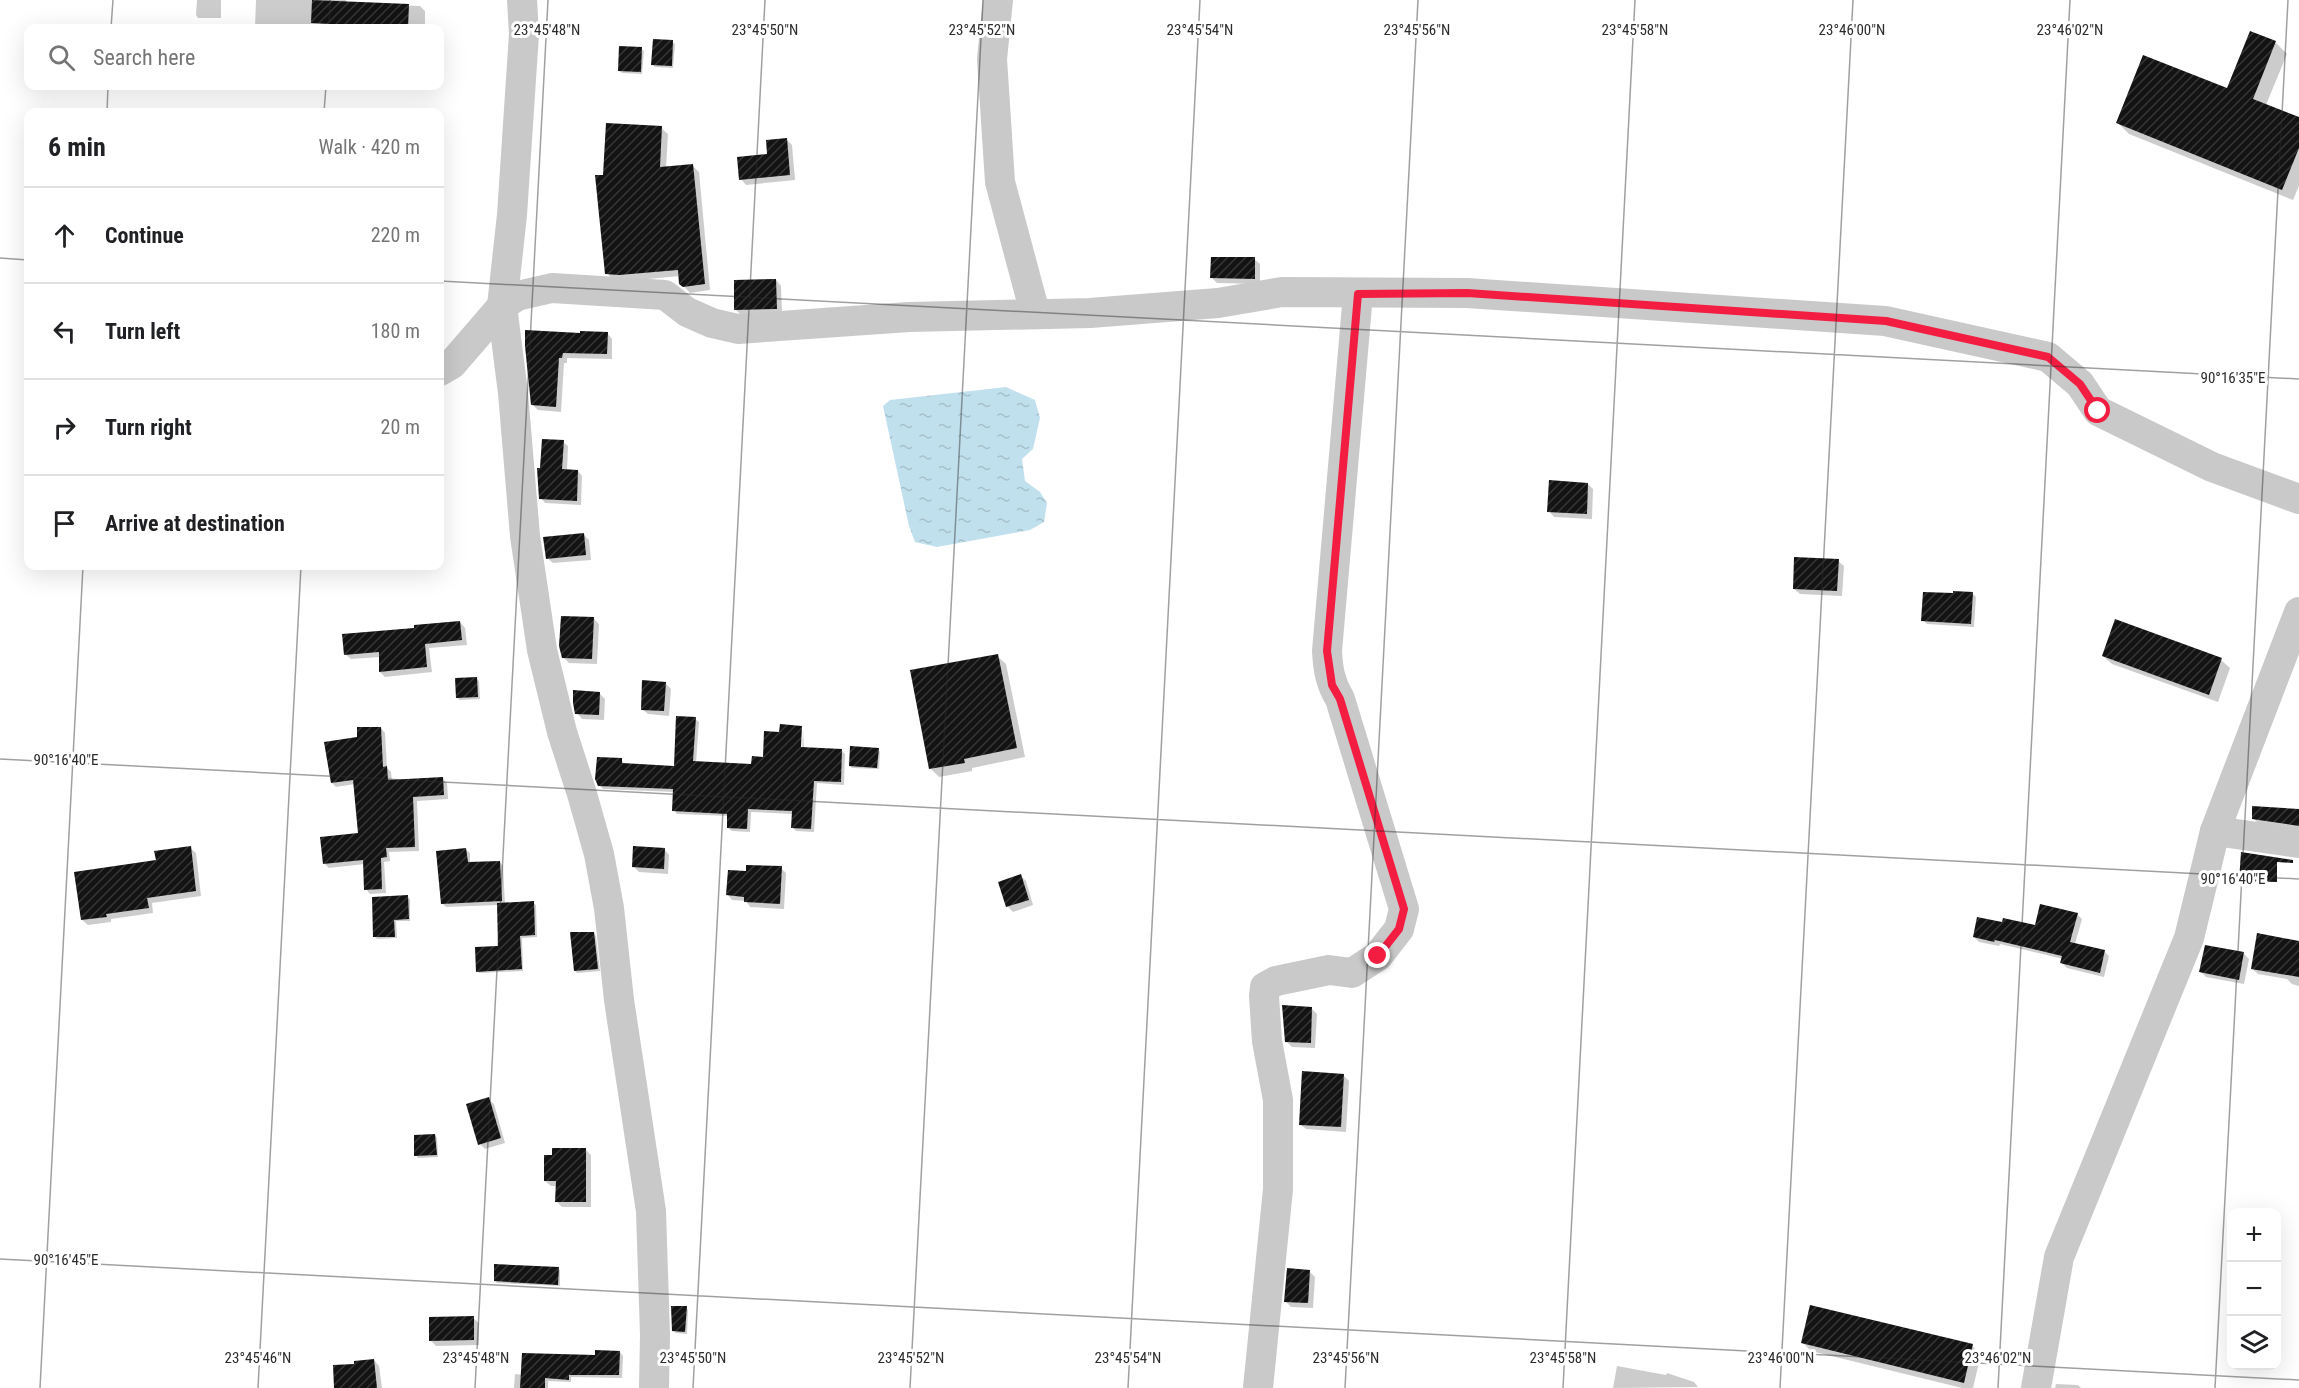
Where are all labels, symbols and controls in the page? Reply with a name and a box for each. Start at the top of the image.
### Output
text: 23°45'48"N [514,21,580,39]
text: 23°45'50"N [732,21,798,39]
text: 23°45'52"N [949,21,1015,39]
text: 23°45'54"N [1167,21,1233,39]
text: 23°45'56"N [1384,21,1450,39]
text: 23°45'58"N [1602,21,1668,39]
text: 23°46'00"N [1819,21,1885,39]
text: 23°46'02"N [2037,21,2103,39]
search box [24,24,444,90]
icon: search [45,41,78,74]
text: Search here [93,45,195,70]
text: 6 min [48,132,106,162]
text: Walk · 420 m [319,135,420,159]
icon: ahead [48,219,81,252]
text: Continue [105,223,184,248]
text: 220 m [371,223,420,247]
icon: left [48,315,81,348]
text: Turn left [105,319,180,344]
text: 180 m [371,319,420,343]
text: 90°16'35"E [2201,369,2265,387]
route start [2084,397,2110,423]
icon: right [48,411,81,444]
text: Turn right [105,415,192,440]
text: 20 m [381,415,420,439]
icon: arrive [48,507,81,540]
text: Arrive at destination [105,511,285,536]
text: 90°16'40"E [34,751,98,769]
text: 90°16'40"E [2201,870,2265,888]
route end [1364,942,1390,968]
map controls [2227,1208,2281,1370]
button: + [2227,1208,2281,1262]
text: 90°16'45"E [34,1251,98,1269]
button: − [2227,1262,2281,1316]
button: layers [2227,1316,2281,1370]
text: 23°45'46"N [225,1349,291,1367]
text: 23°45'48"N [443,1349,509,1367]
text: 23°45'50"N [660,1349,726,1367]
text: 23°45'52"N [878,1349,944,1367]
text: 23°45'54"N [1095,1349,1161,1367]
text: 23°45'56"N [1313,1349,1379,1367]
text: 23°45'58"N [1530,1349,1596,1367]
text: 23°46'00"N [1748,1349,1814,1367]
text: 23°46'02"N [1965,1349,2031,1367]

